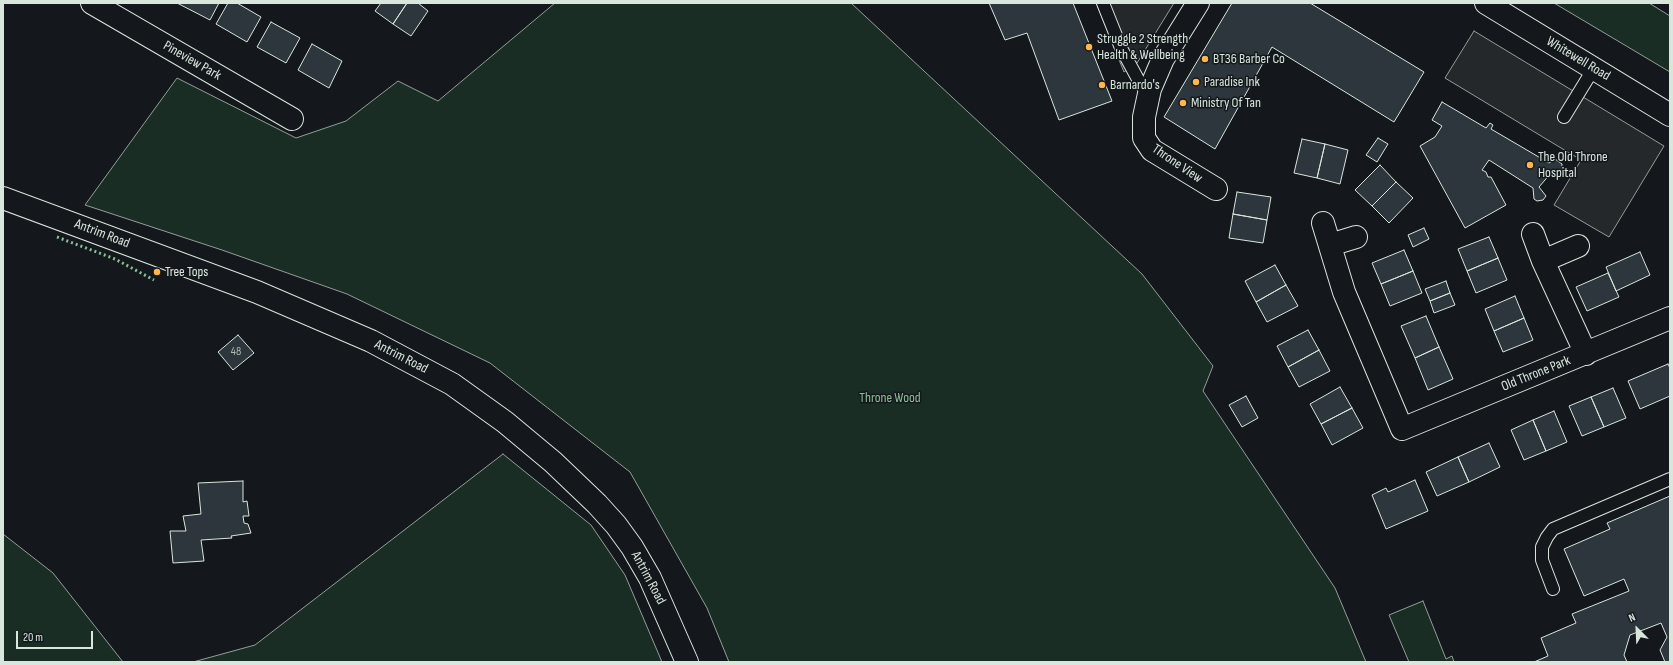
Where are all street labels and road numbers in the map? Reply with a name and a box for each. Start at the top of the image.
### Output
street label: Whitewell Road [1543,33,1613,85]
street label: Pineview Park [160,38,224,84]
street label: Throne View [1149,141,1205,187]
street label: Antrim Road [72,216,132,252]
street label: Antrim Road [371,336,431,378]
street label: Old Throne Park [1499,353,1573,395]
street label: Antrim Road [627,549,669,607]

